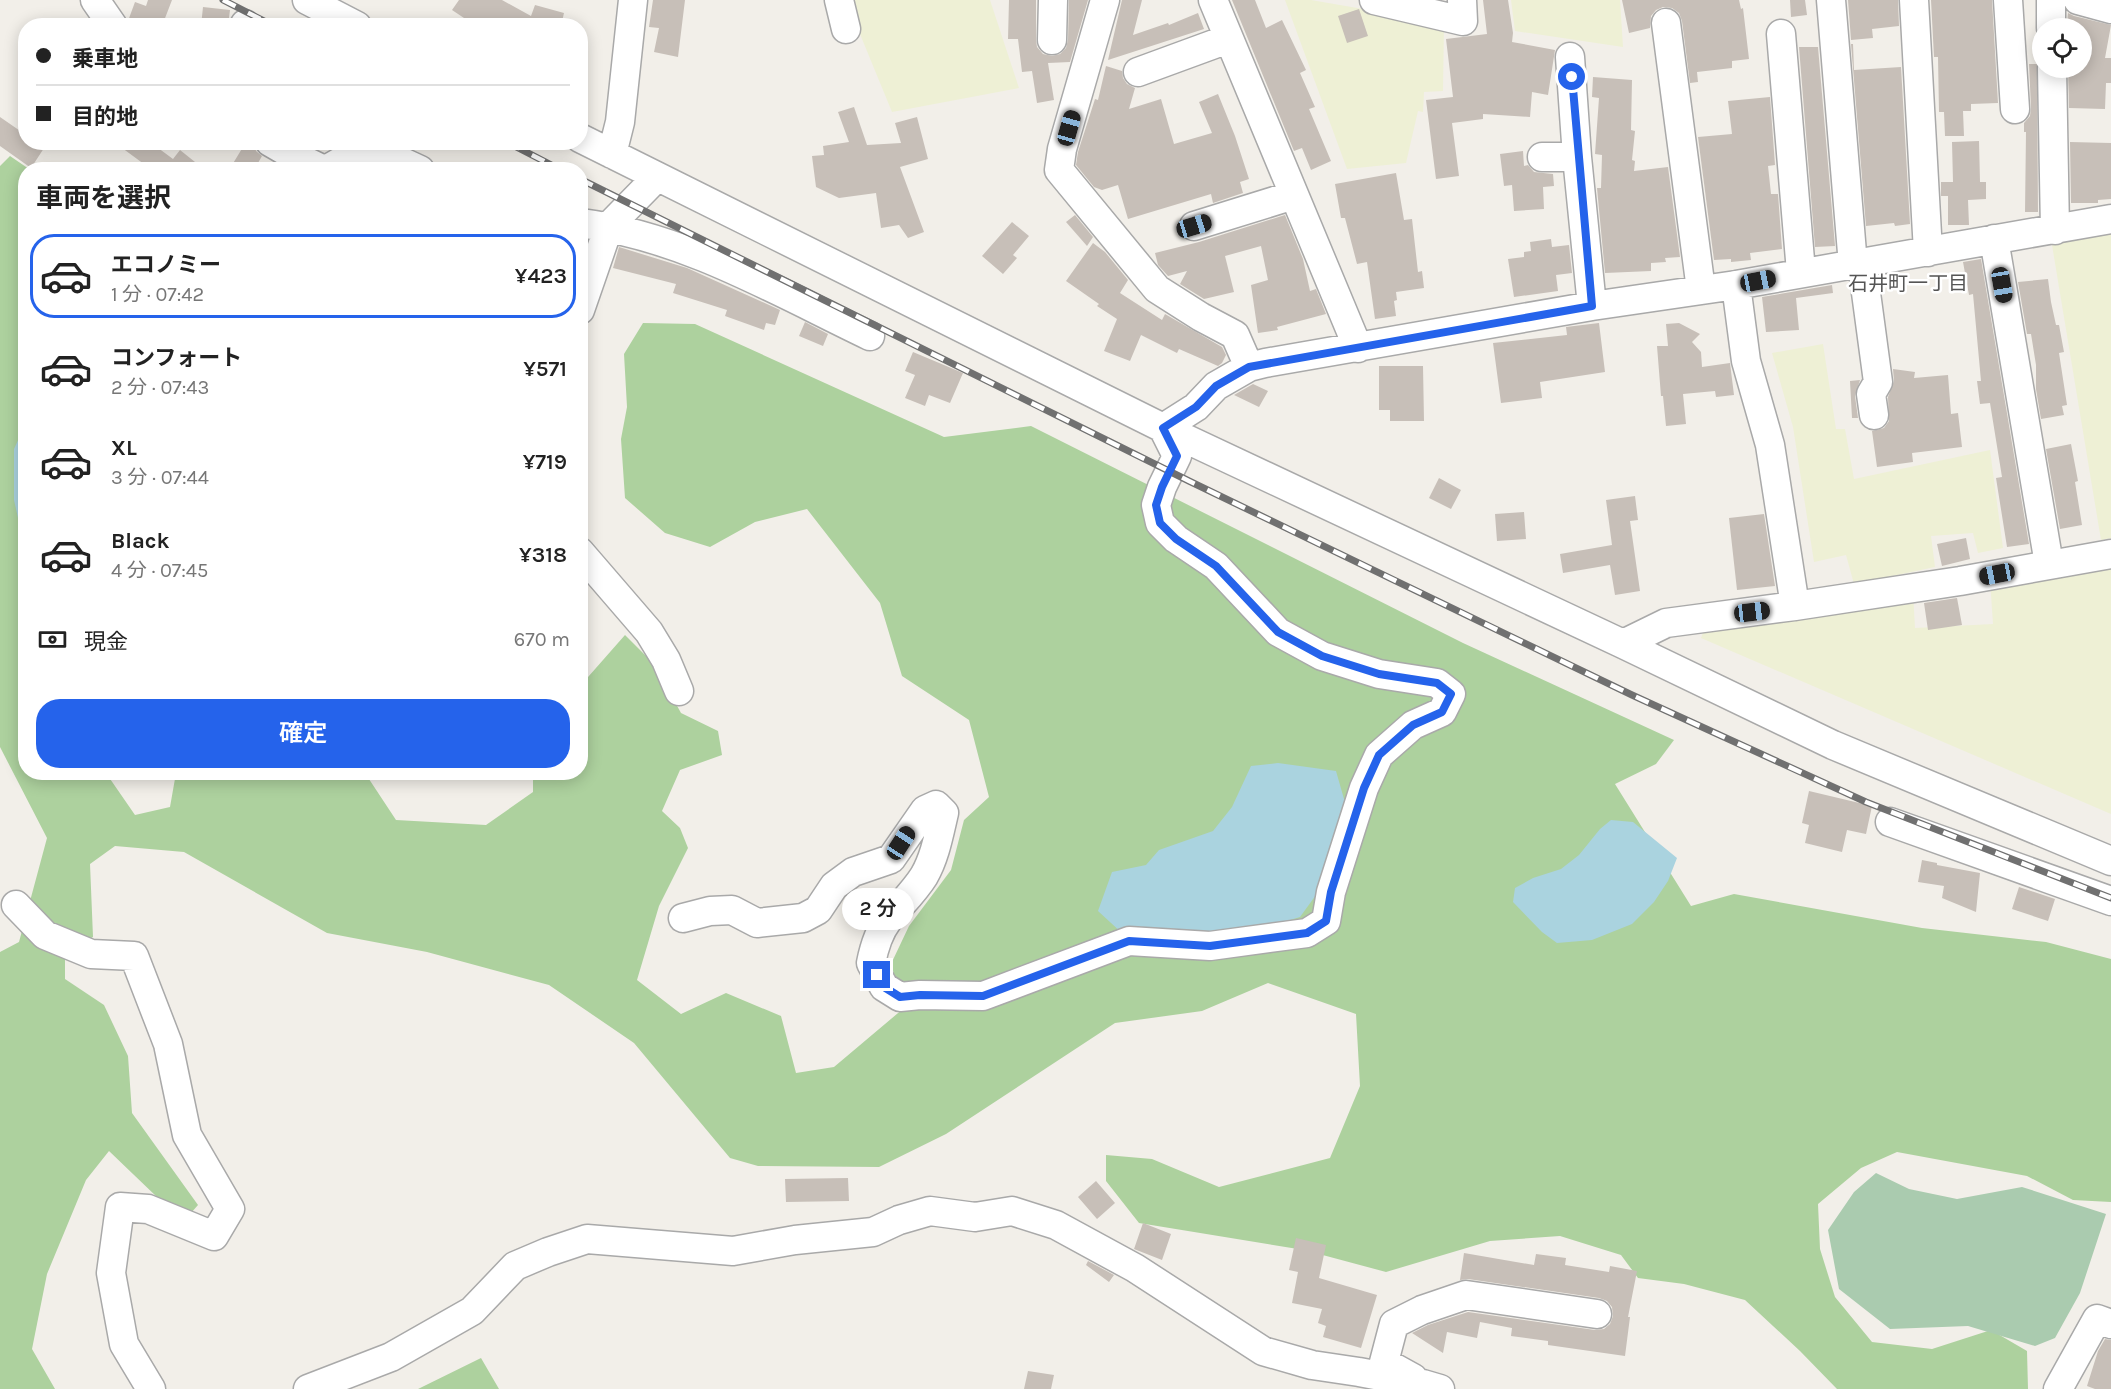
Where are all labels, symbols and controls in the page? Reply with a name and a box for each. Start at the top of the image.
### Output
map controls [2032,18,2092,78]
button: locate [2032,18,2092,78]
text: 乗車地 [72,46,138,72]
route start [1558,63,1585,90]
text: 目的地 [72,104,138,130]
car [1055,108,1083,148]
text: 車両を選択 [36,182,171,214]
car [1174,212,1214,240]
icon: car [39,249,93,303]
text: エコノミー [111,252,221,278]
text: ¥423 [515,263,567,289]
car [1990,266,2014,304]
car [1739,269,1777,293]
district label: 石井町一丁目 [1848,272,1968,295]
text: 1 分 · 07:42 [111,283,204,306]
icon: car [39,342,93,396]
text: コンフォート [111,345,242,371]
text: ¥571 [523,356,567,382]
text: 2 分 · 07:43 [111,376,209,399]
icon: car [39,435,93,489]
text: XL [111,435,137,461]
text: ¥719 [523,449,567,475]
text: 3 分 · 07:44 [111,466,209,489]
icon: car [39,528,93,582]
text: Black [111,528,170,554]
text: ¥318 [519,542,567,568]
text: 4 分 · 07:45 [111,559,208,582]
car [1978,562,2016,586]
car [1733,601,1771,623]
icon: cash [36,623,69,656]
text: 670 m [514,628,570,651]
text: 現金 [84,629,128,655]
button: 確定 [36,699,570,768]
car [884,823,918,863]
callout: 2 分 [841,888,913,930]
text: 2 分 [860,897,896,920]
route end [863,961,890,988]

